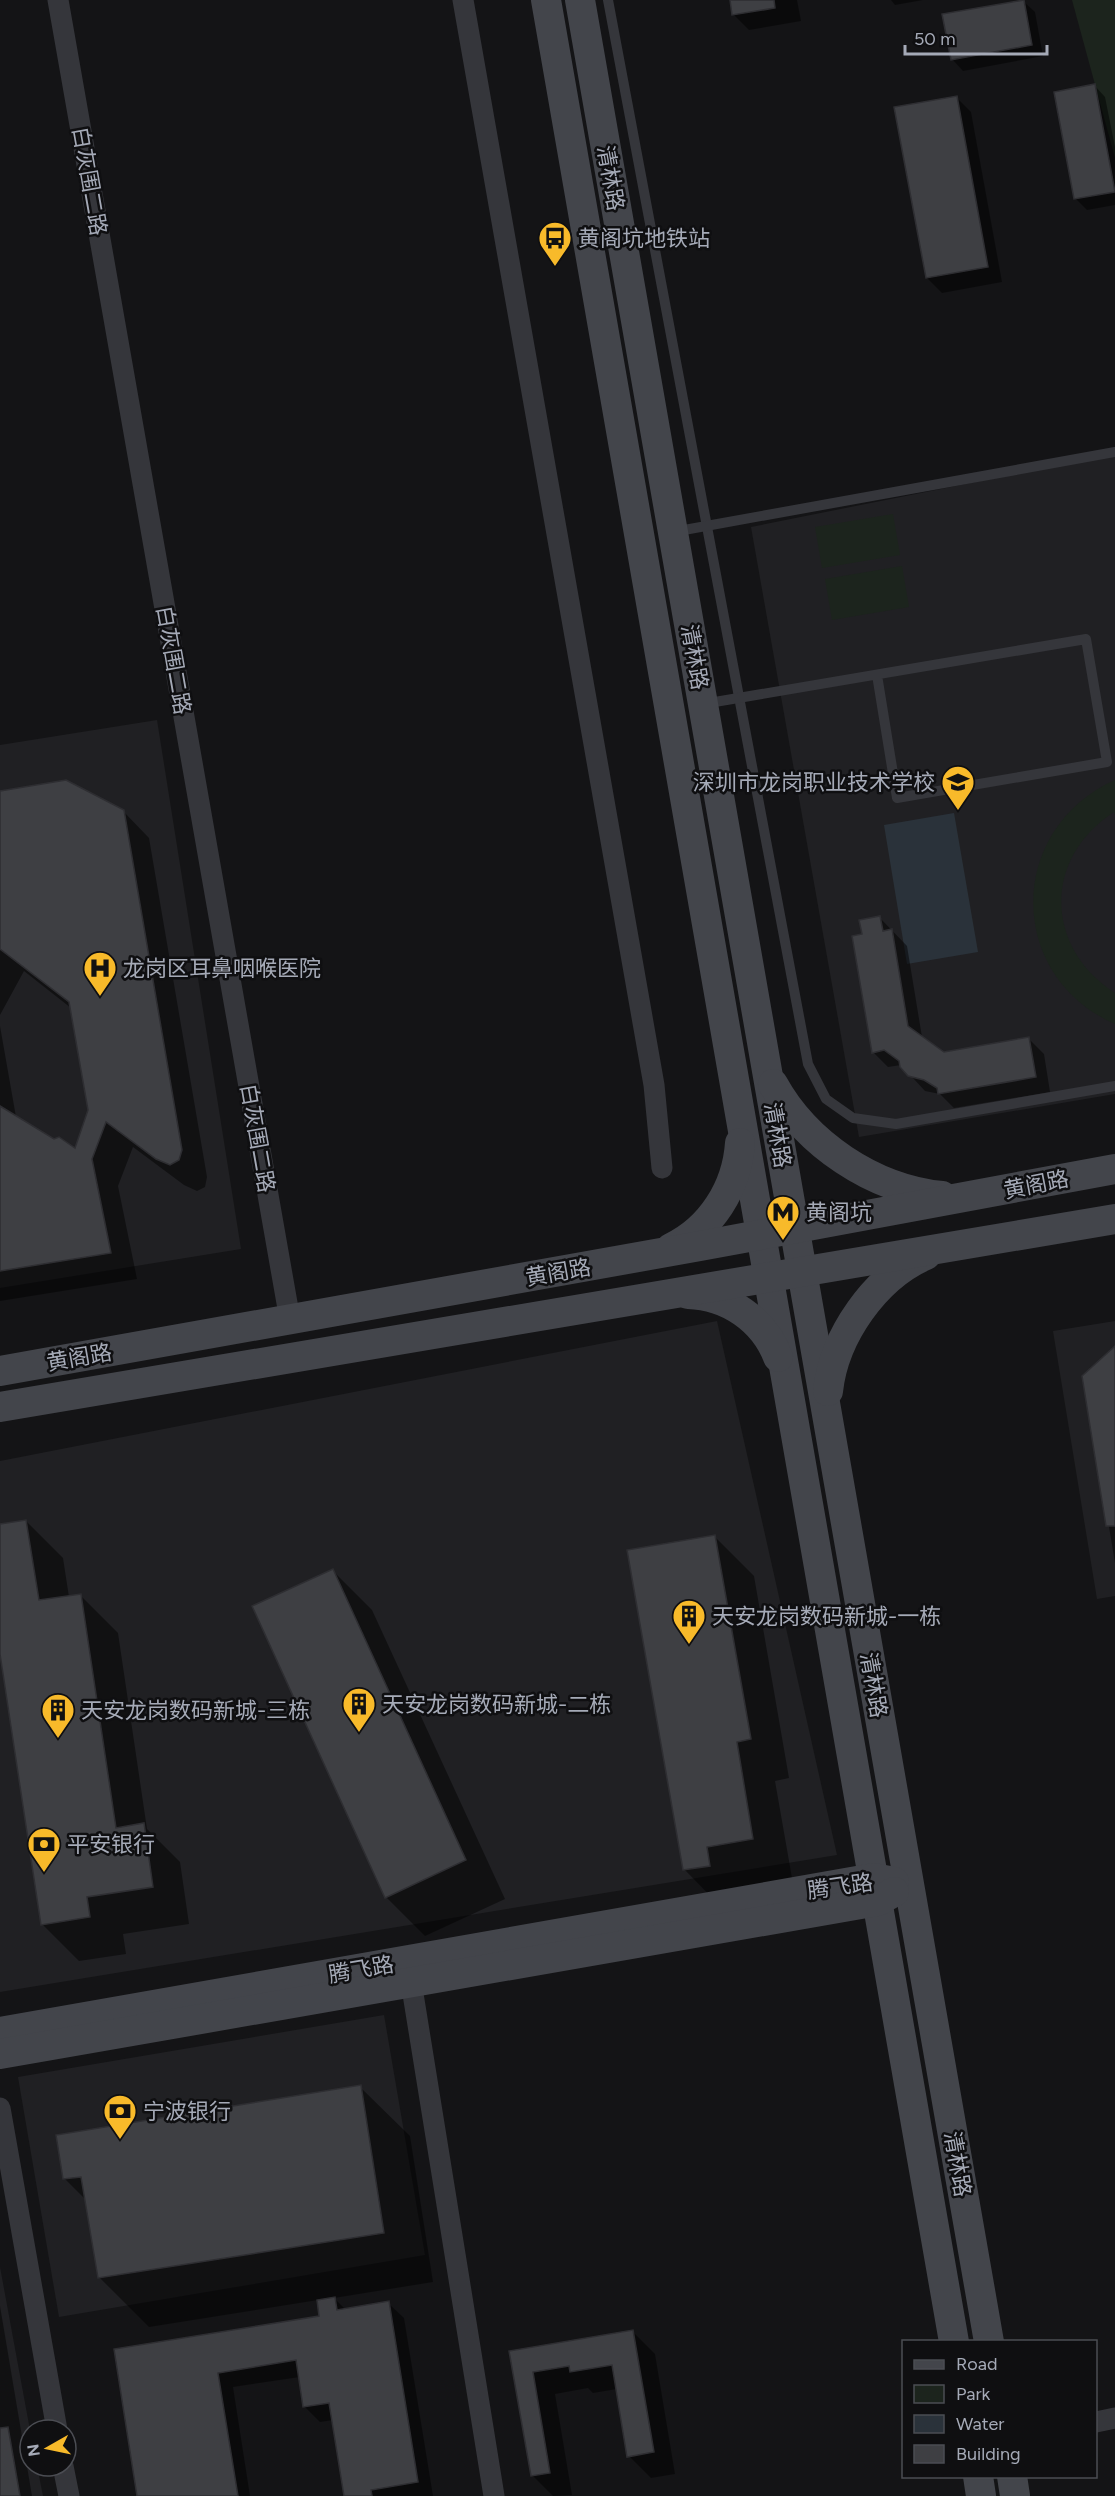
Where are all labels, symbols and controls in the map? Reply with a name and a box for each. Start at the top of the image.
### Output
scale bar [905,18,1048,56]
text: 50 m [914,28,956,50]
street label: 白灰围二路 [67,125,112,238]
street label: 清林路 [591,143,630,213]
bus stop icon: 黄阁坑地铁站 [537,220,573,267]
place label: 黄阁坑地铁站 [578,225,710,252]
street label: 白灰围二路 [151,604,196,717]
street label: 清林路 [675,622,714,692]
school or university icon: 深圳市龙岗职业技术学校 [940,764,976,811]
place label: 深圳市龙岗职业技术学校 [693,769,935,796]
hospital icon: 龙岗区耳鼻咽喉医院 [82,950,118,997]
place label: 龙岗区耳鼻咽喉医院 [123,955,321,982]
street label: 白灰围二路 [235,1082,280,1195]
street label: 清林路 [758,1100,797,1170]
street label: 黄阁路 [1001,1165,1071,1204]
metro station icon: 黄阁坑 [765,1194,801,1241]
place label: 黄阁坑 [806,1199,872,1226]
street label: 黄阁路 [523,1253,593,1292]
street label: 黄阁路 [44,1338,114,1377]
building icon: 天安龙岗数码新城-一栋 [671,1598,707,1645]
place label: 天安龙岗数码新城-一栋 [712,1603,941,1630]
street label: 清林路 [854,1650,893,1720]
building icon: 天安龙岗数码新城-二栋 [341,1686,377,1733]
place label: 天安龙岗数码新城-二栋 [382,1691,611,1718]
building icon: 天安龙岗数码新城-三栋 [40,1692,76,1739]
place label: 天安龙岗数码新城-三栋 [81,1697,310,1724]
bank icon: 平安银行 [26,1826,62,1873]
place label: 平安银行 [67,1831,155,1858]
street label: 腾飞路 [806,1869,875,1904]
street label: 腾飞路 [326,1950,396,1989]
bank icon: 宁波银行 [102,2093,138,2140]
place label: 宁波银行 [143,2098,231,2125]
street label: 清林路 [938,2129,977,2199]
legend [902,2340,1097,2478]
text: Road [956,2353,997,2375]
text: Park [956,2383,991,2405]
text: Water [956,2413,1004,2435]
north arrow [18,2418,78,2478]
text: N [23,2443,44,2458]
text: Building [956,2443,1021,2465]

